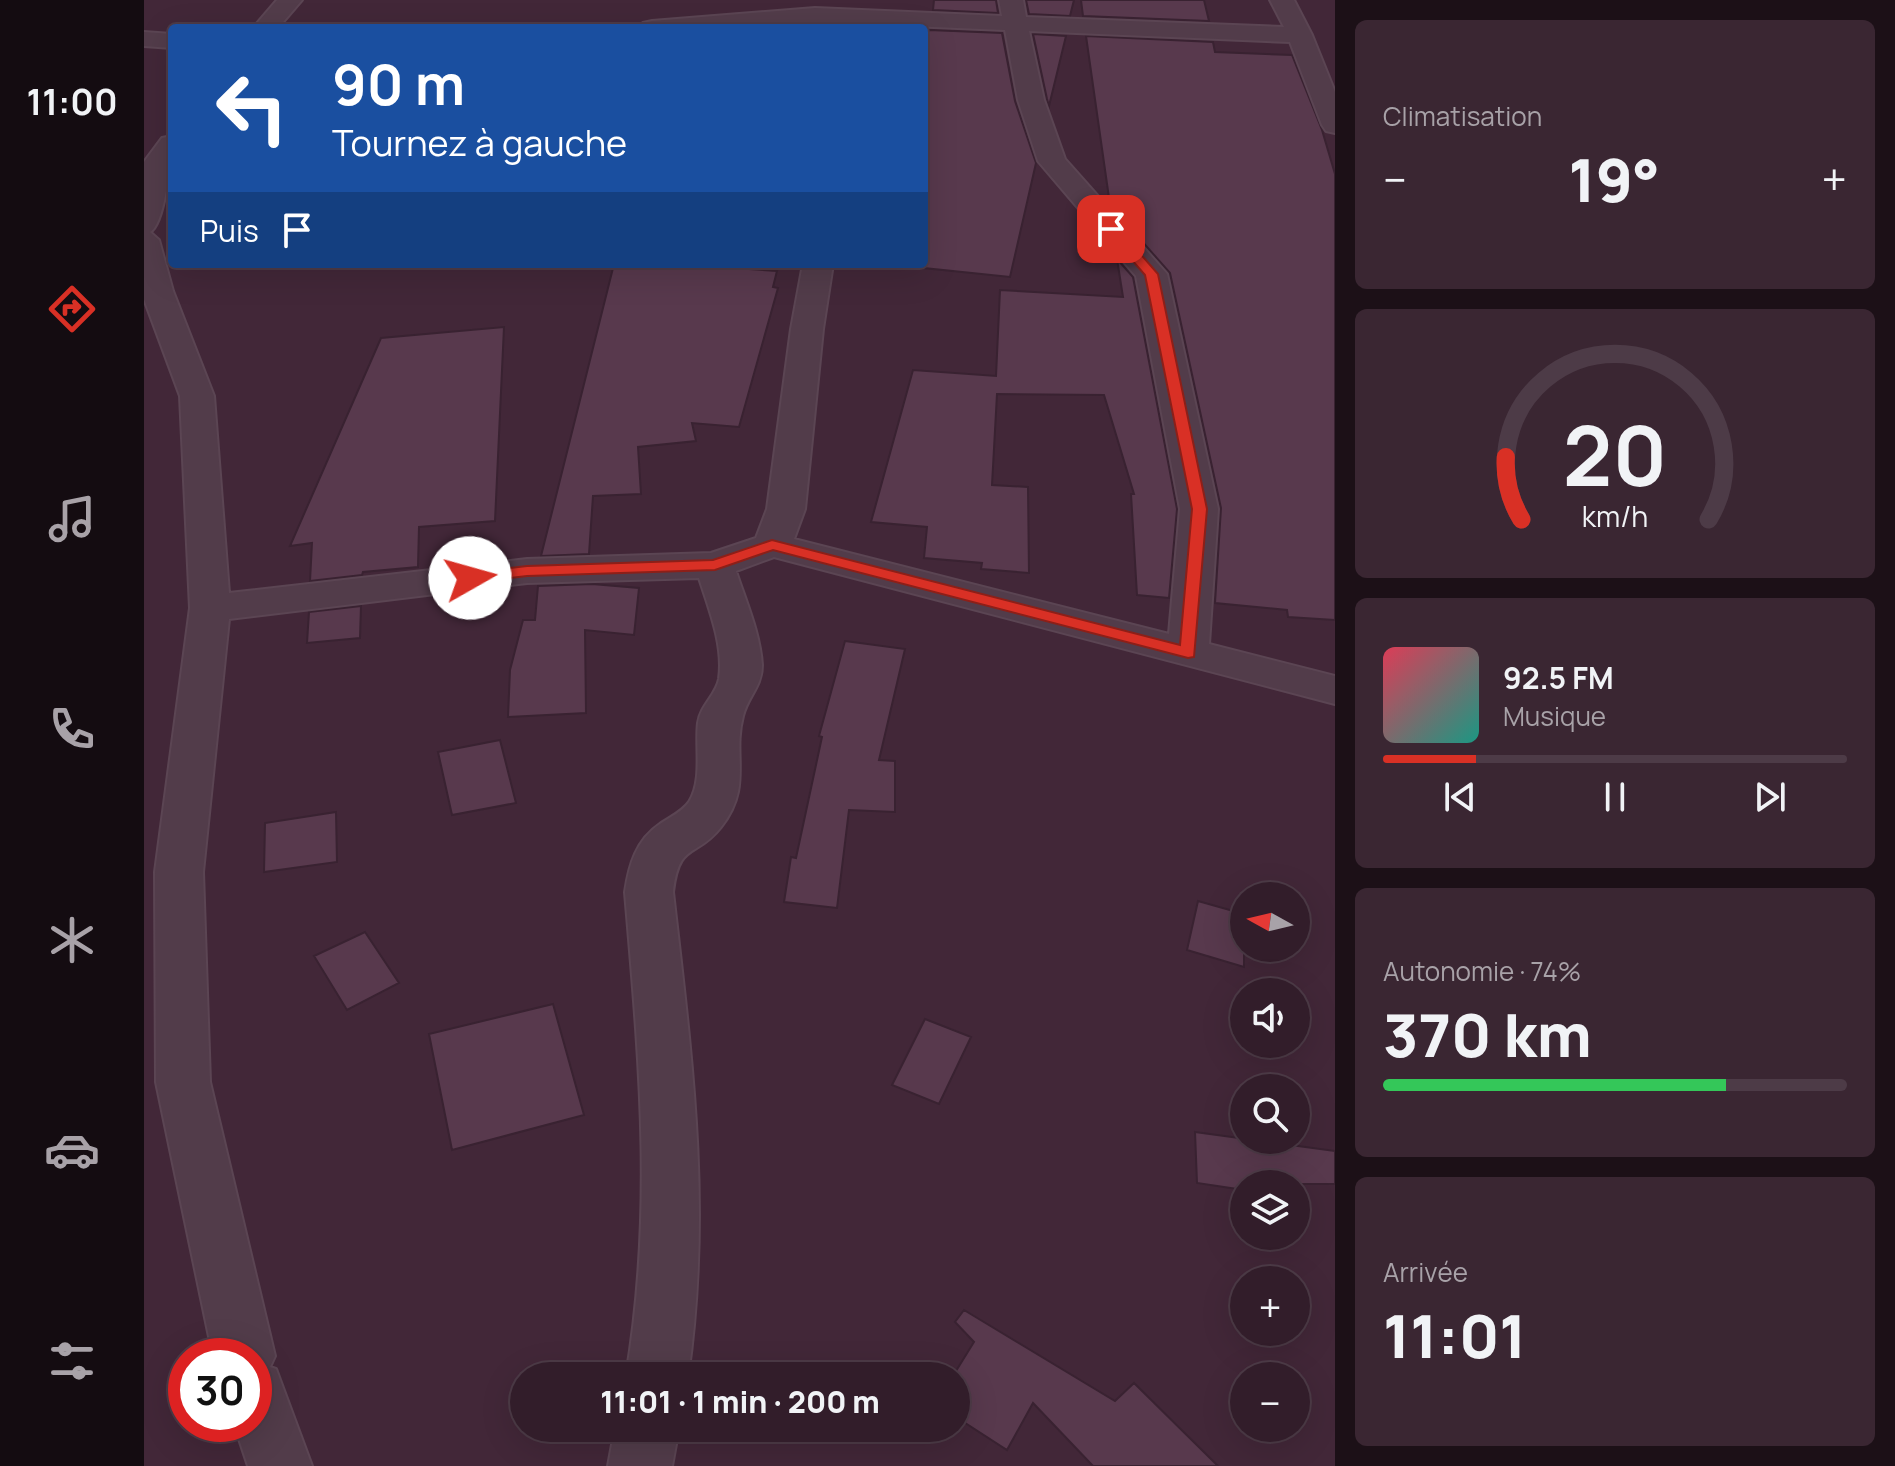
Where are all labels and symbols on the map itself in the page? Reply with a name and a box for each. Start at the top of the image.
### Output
pin [1077,195,1145,263]
position arrow [428,536,512,620]
north arrow [1230,882,1310,962]
speed limit sign: 30 [168,1338,272,1442]

